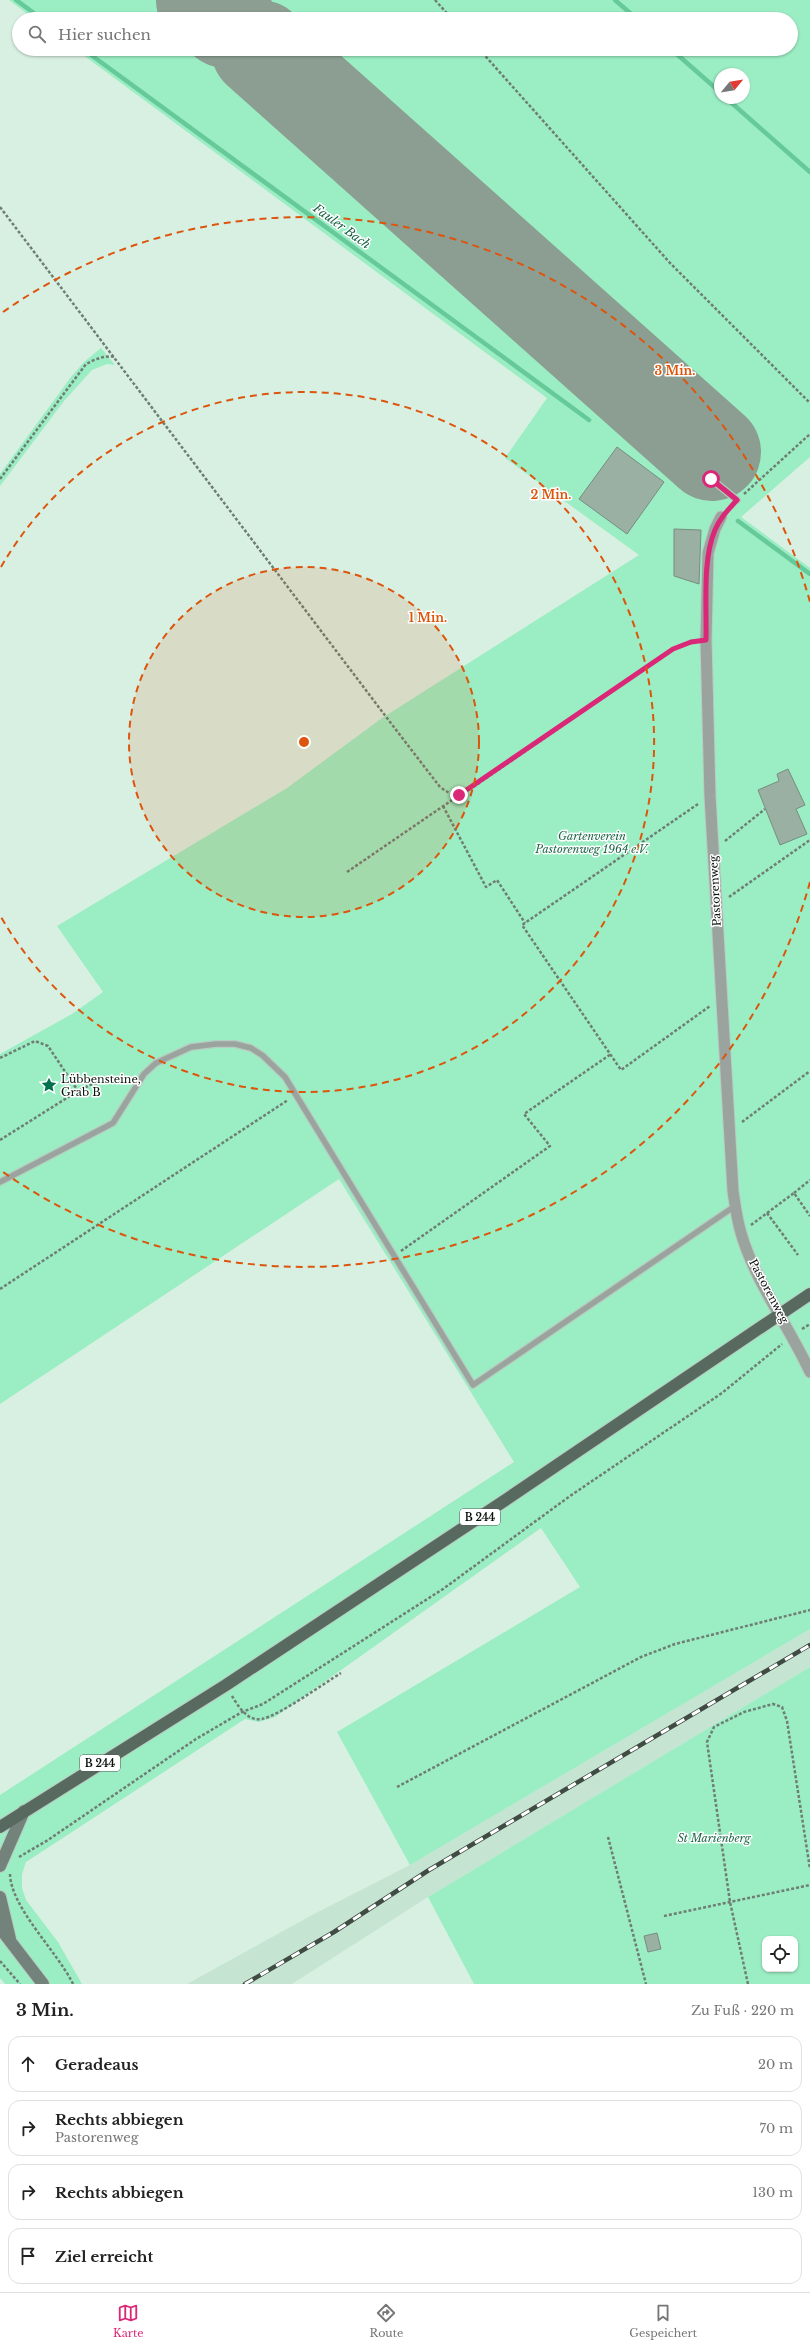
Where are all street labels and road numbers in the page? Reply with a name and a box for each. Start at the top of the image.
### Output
street label: Pastorenweg [706,855,724,927]
street label: Pastorenweg [746,1256,792,1326]
road number: B 244 [460,1509,500,1525]
road number: B 244 [80,1755,120,1771]

